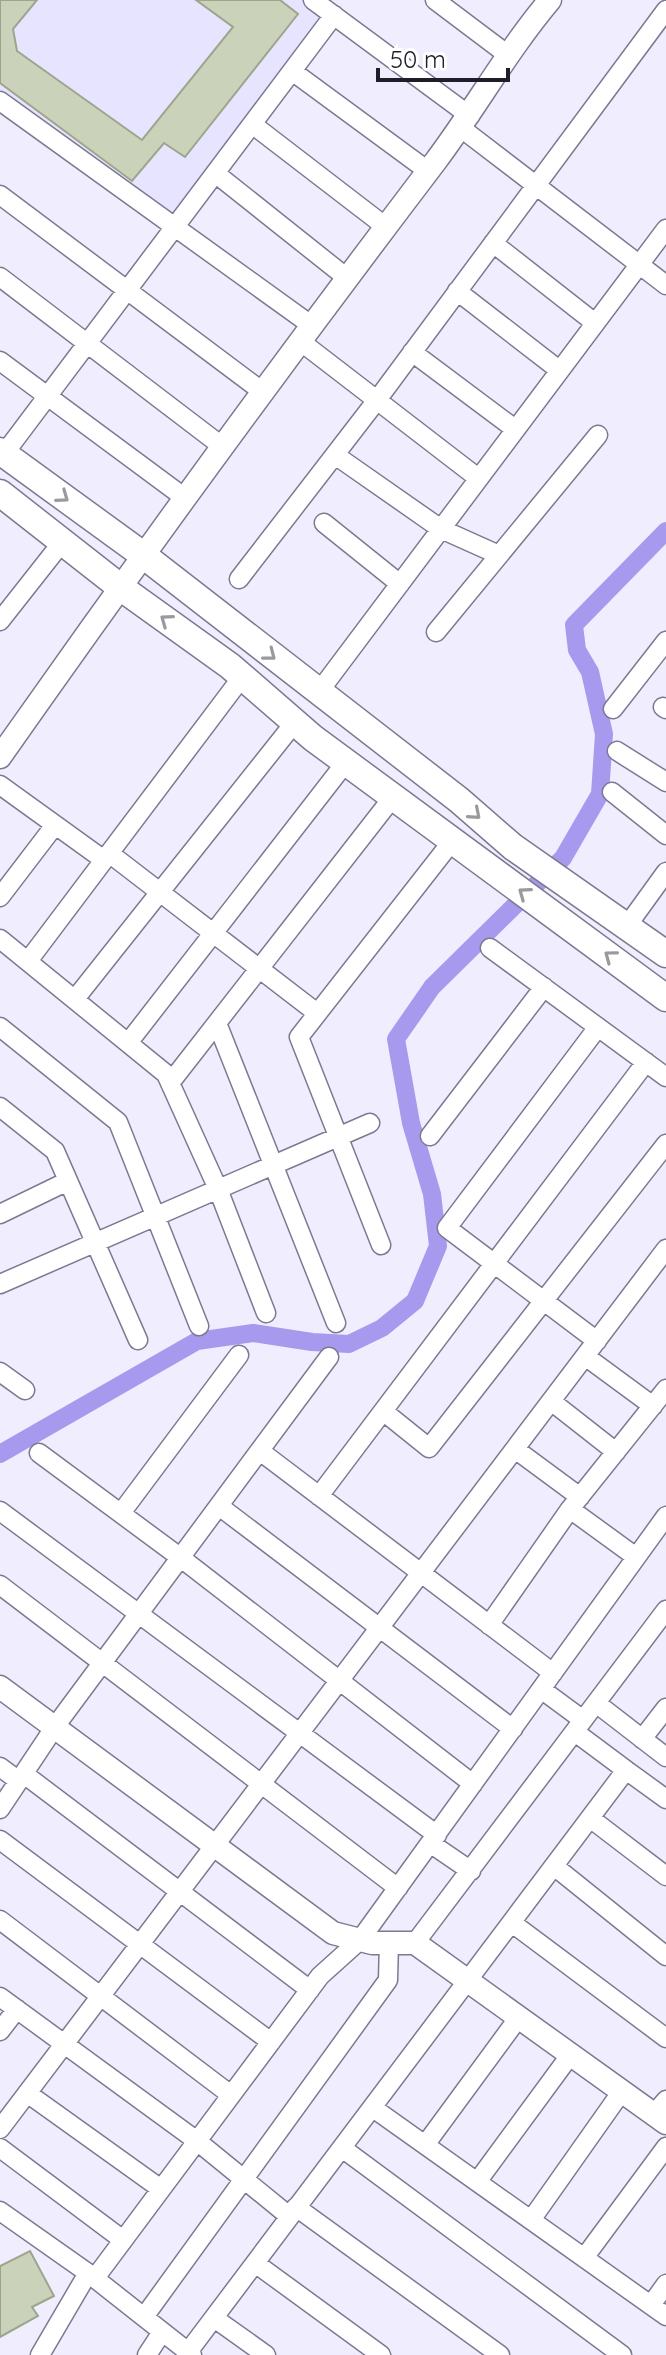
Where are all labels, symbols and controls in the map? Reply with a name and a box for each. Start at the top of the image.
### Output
scale bar [378,32,508,82]
text: 50 m [390,44,446,74]
one-way arrow [55,487,69,502]
one-way arrow [160,615,174,630]
one-way arrow [261,645,276,659]
one-way arrow [466,805,481,819]
one-way arrow [518,888,533,902]
one-way arrow [604,951,619,965]

